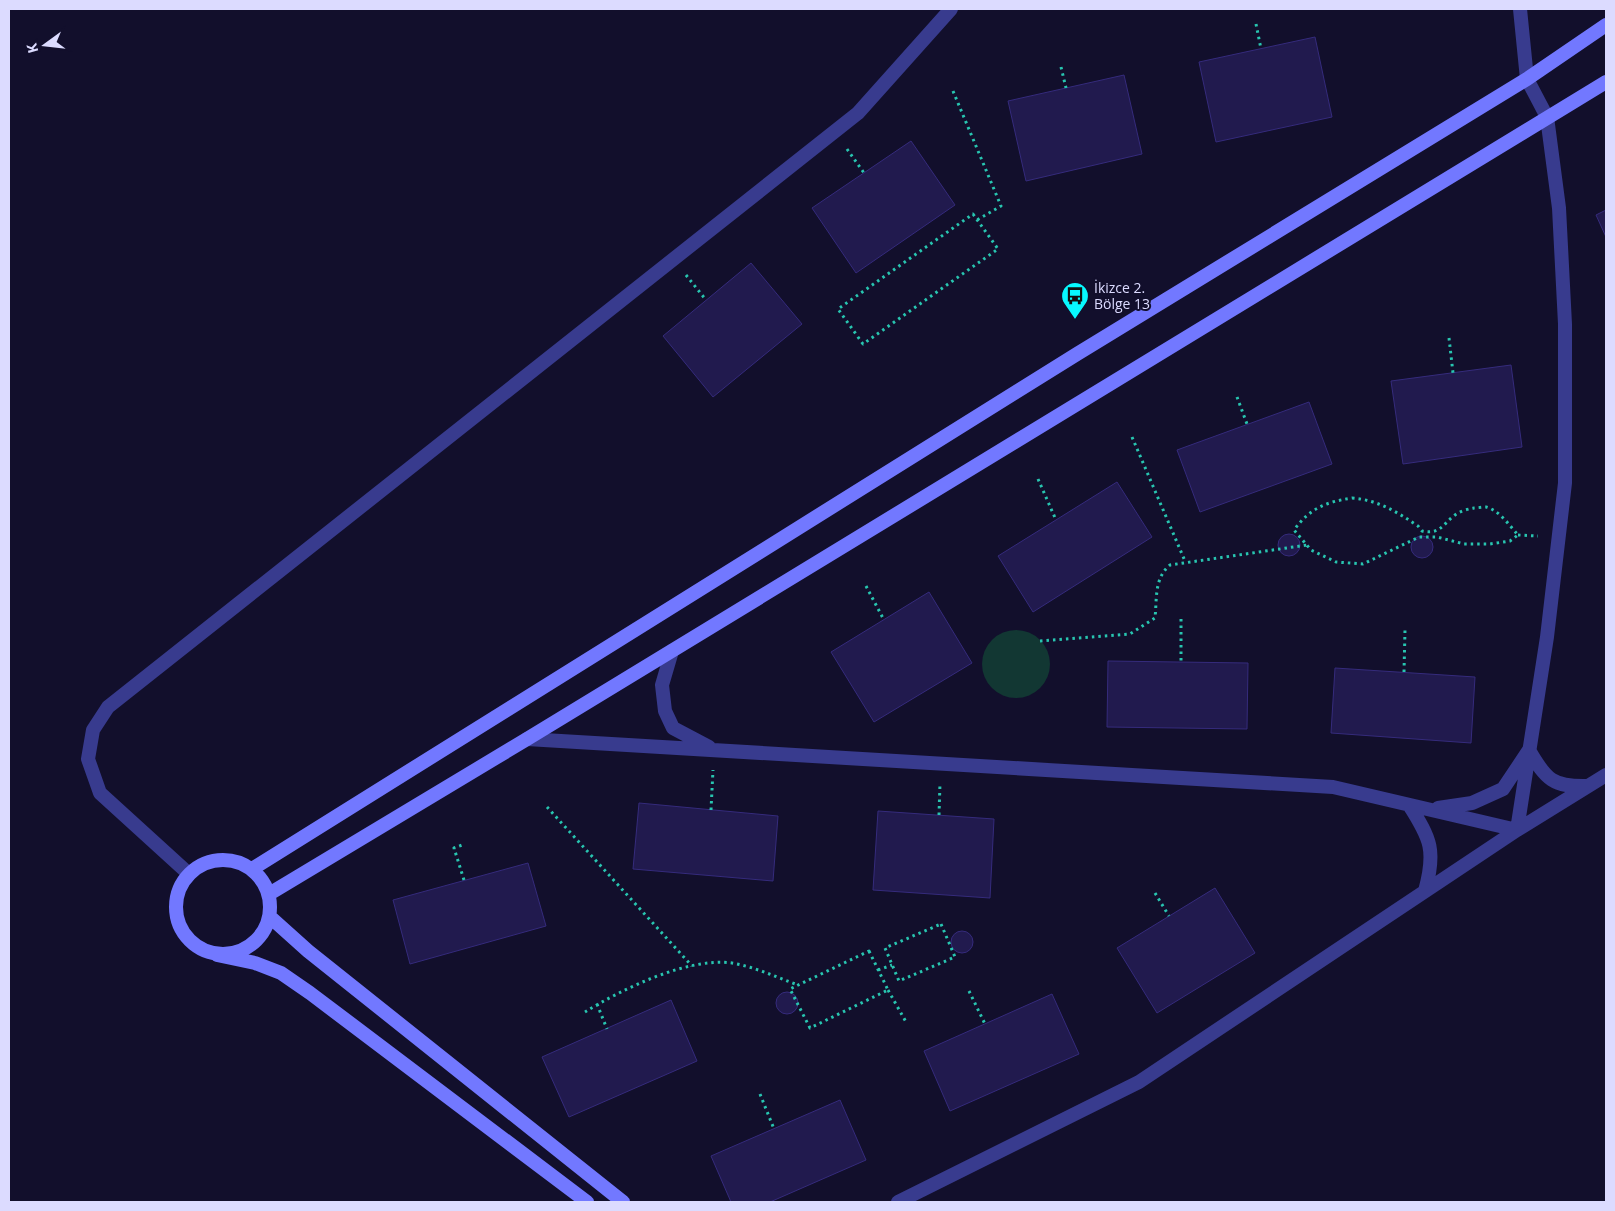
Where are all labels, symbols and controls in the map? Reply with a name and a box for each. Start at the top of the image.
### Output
north arrow [20,20,70,70]
text: K [21,41,42,55]
place label: İkizce 2. Bölge 13 [1094,278,1150,313]
bus stop icon: İkizce 2. Bölge 13 [1060,281,1090,320]

